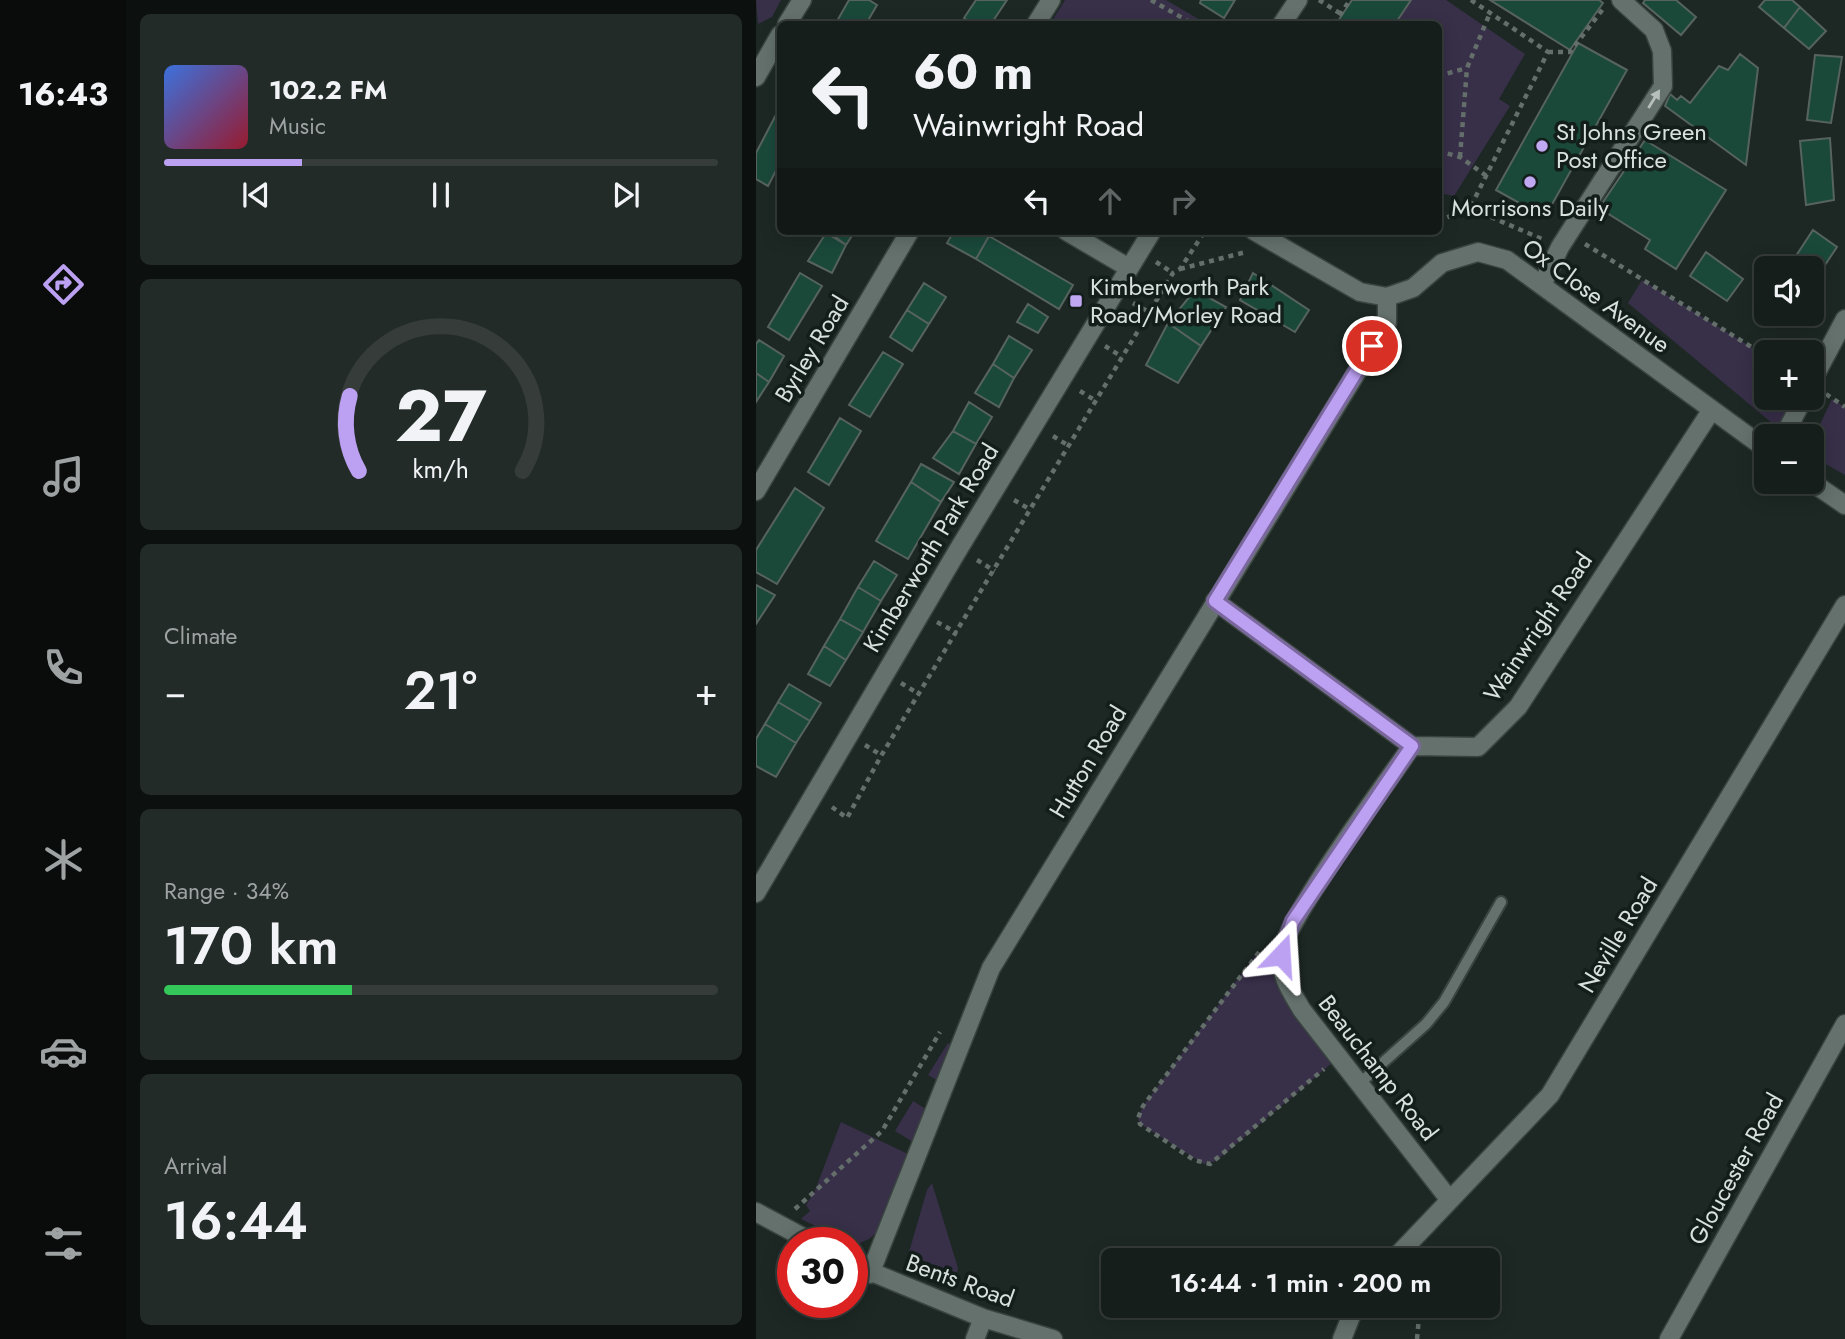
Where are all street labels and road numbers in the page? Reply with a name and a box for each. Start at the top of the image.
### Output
street label: Ox Close Avenue [1515,230,1677,361]
street label: Byrley Road [766,289,857,409]
street label: Kimberworth Park Road [854,437,1007,659]
street label: Wainwright Road [1475,545,1601,708]
street label: Hutton Road [1040,699,1135,825]
street label: Neville Road [1569,870,1666,999]
street label: Beauchamp Road [1310,987,1447,1148]
street label: Gloucester Road [1679,1087,1792,1251]
street label: Bents Road [901,1245,1019,1316]

